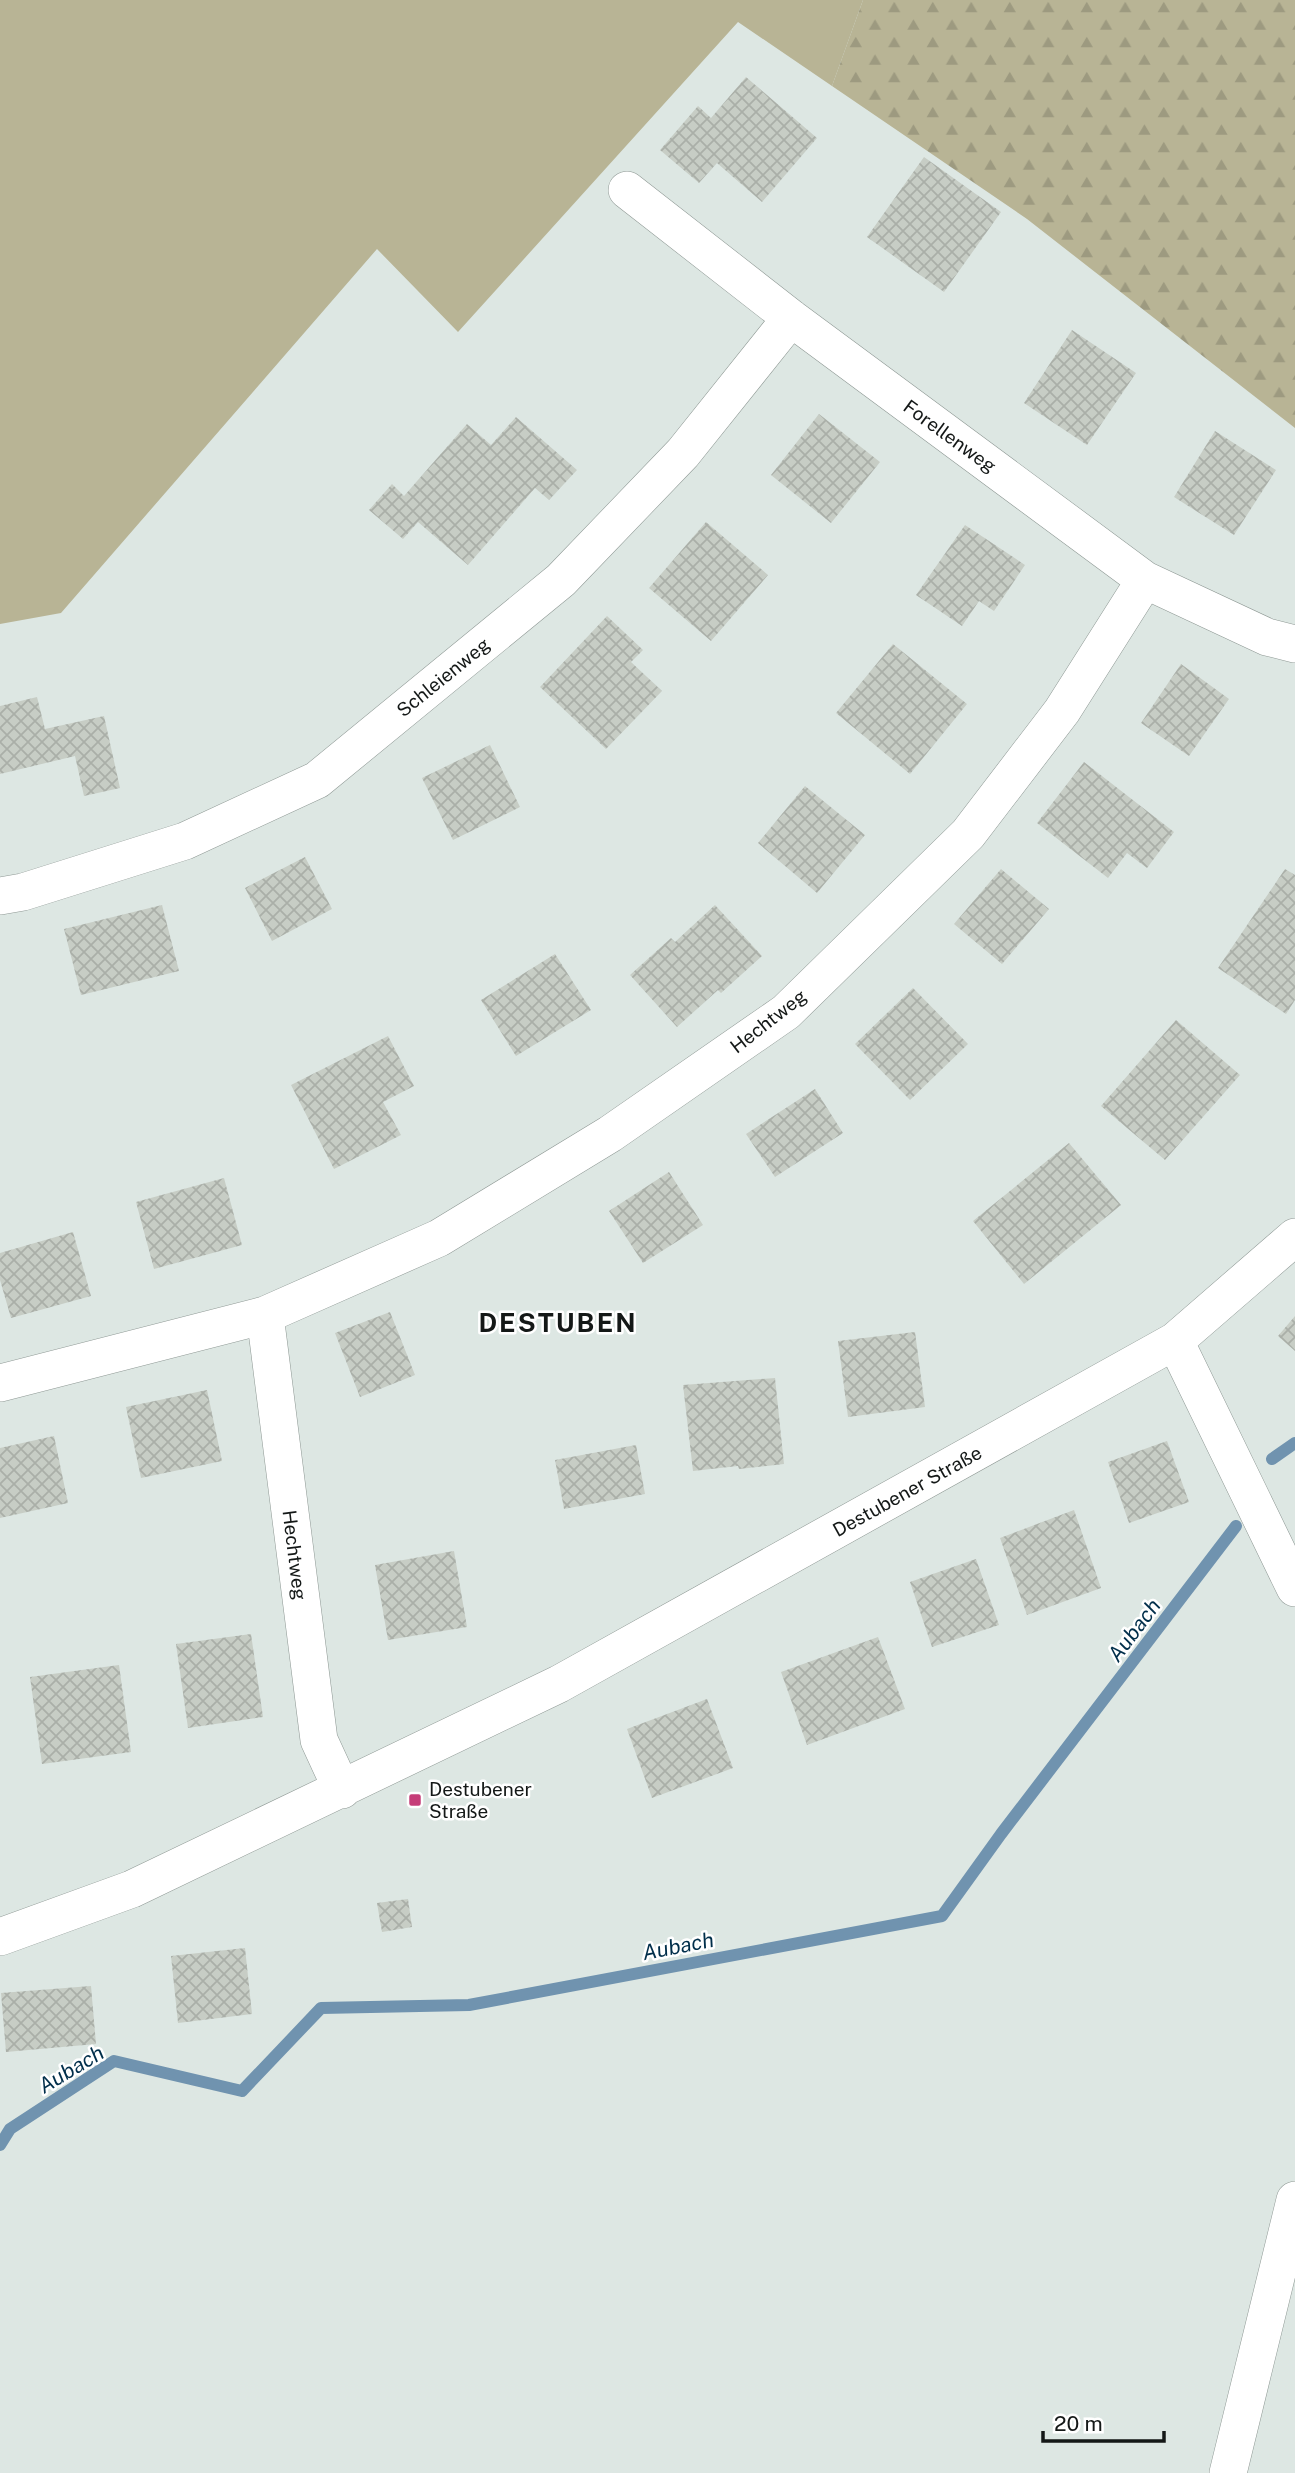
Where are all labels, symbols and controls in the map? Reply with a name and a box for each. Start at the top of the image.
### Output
street label: Forellenweg [899,395,1001,477]
street label: Schleienweg [392,633,494,721]
street label: Hechtweg [726,984,811,1058]
district label: DESTUBEN [478,1307,638,1338]
street label: Destubener Straße [829,1441,985,1541]
street label: Hechtweg [279,1509,311,1601]
water label: Aubach [1102,1594,1166,1666]
place label: Destubener Straße [429,1778,532,1822]
marker: Destubener Straße [407,1792,423,1808]
water label: Aubach [640,1927,716,1965]
water label: Aubach [34,2040,108,2098]
scale bar [1043,2400,1164,2444]
text: 20 m [1054,2411,1103,2436]

